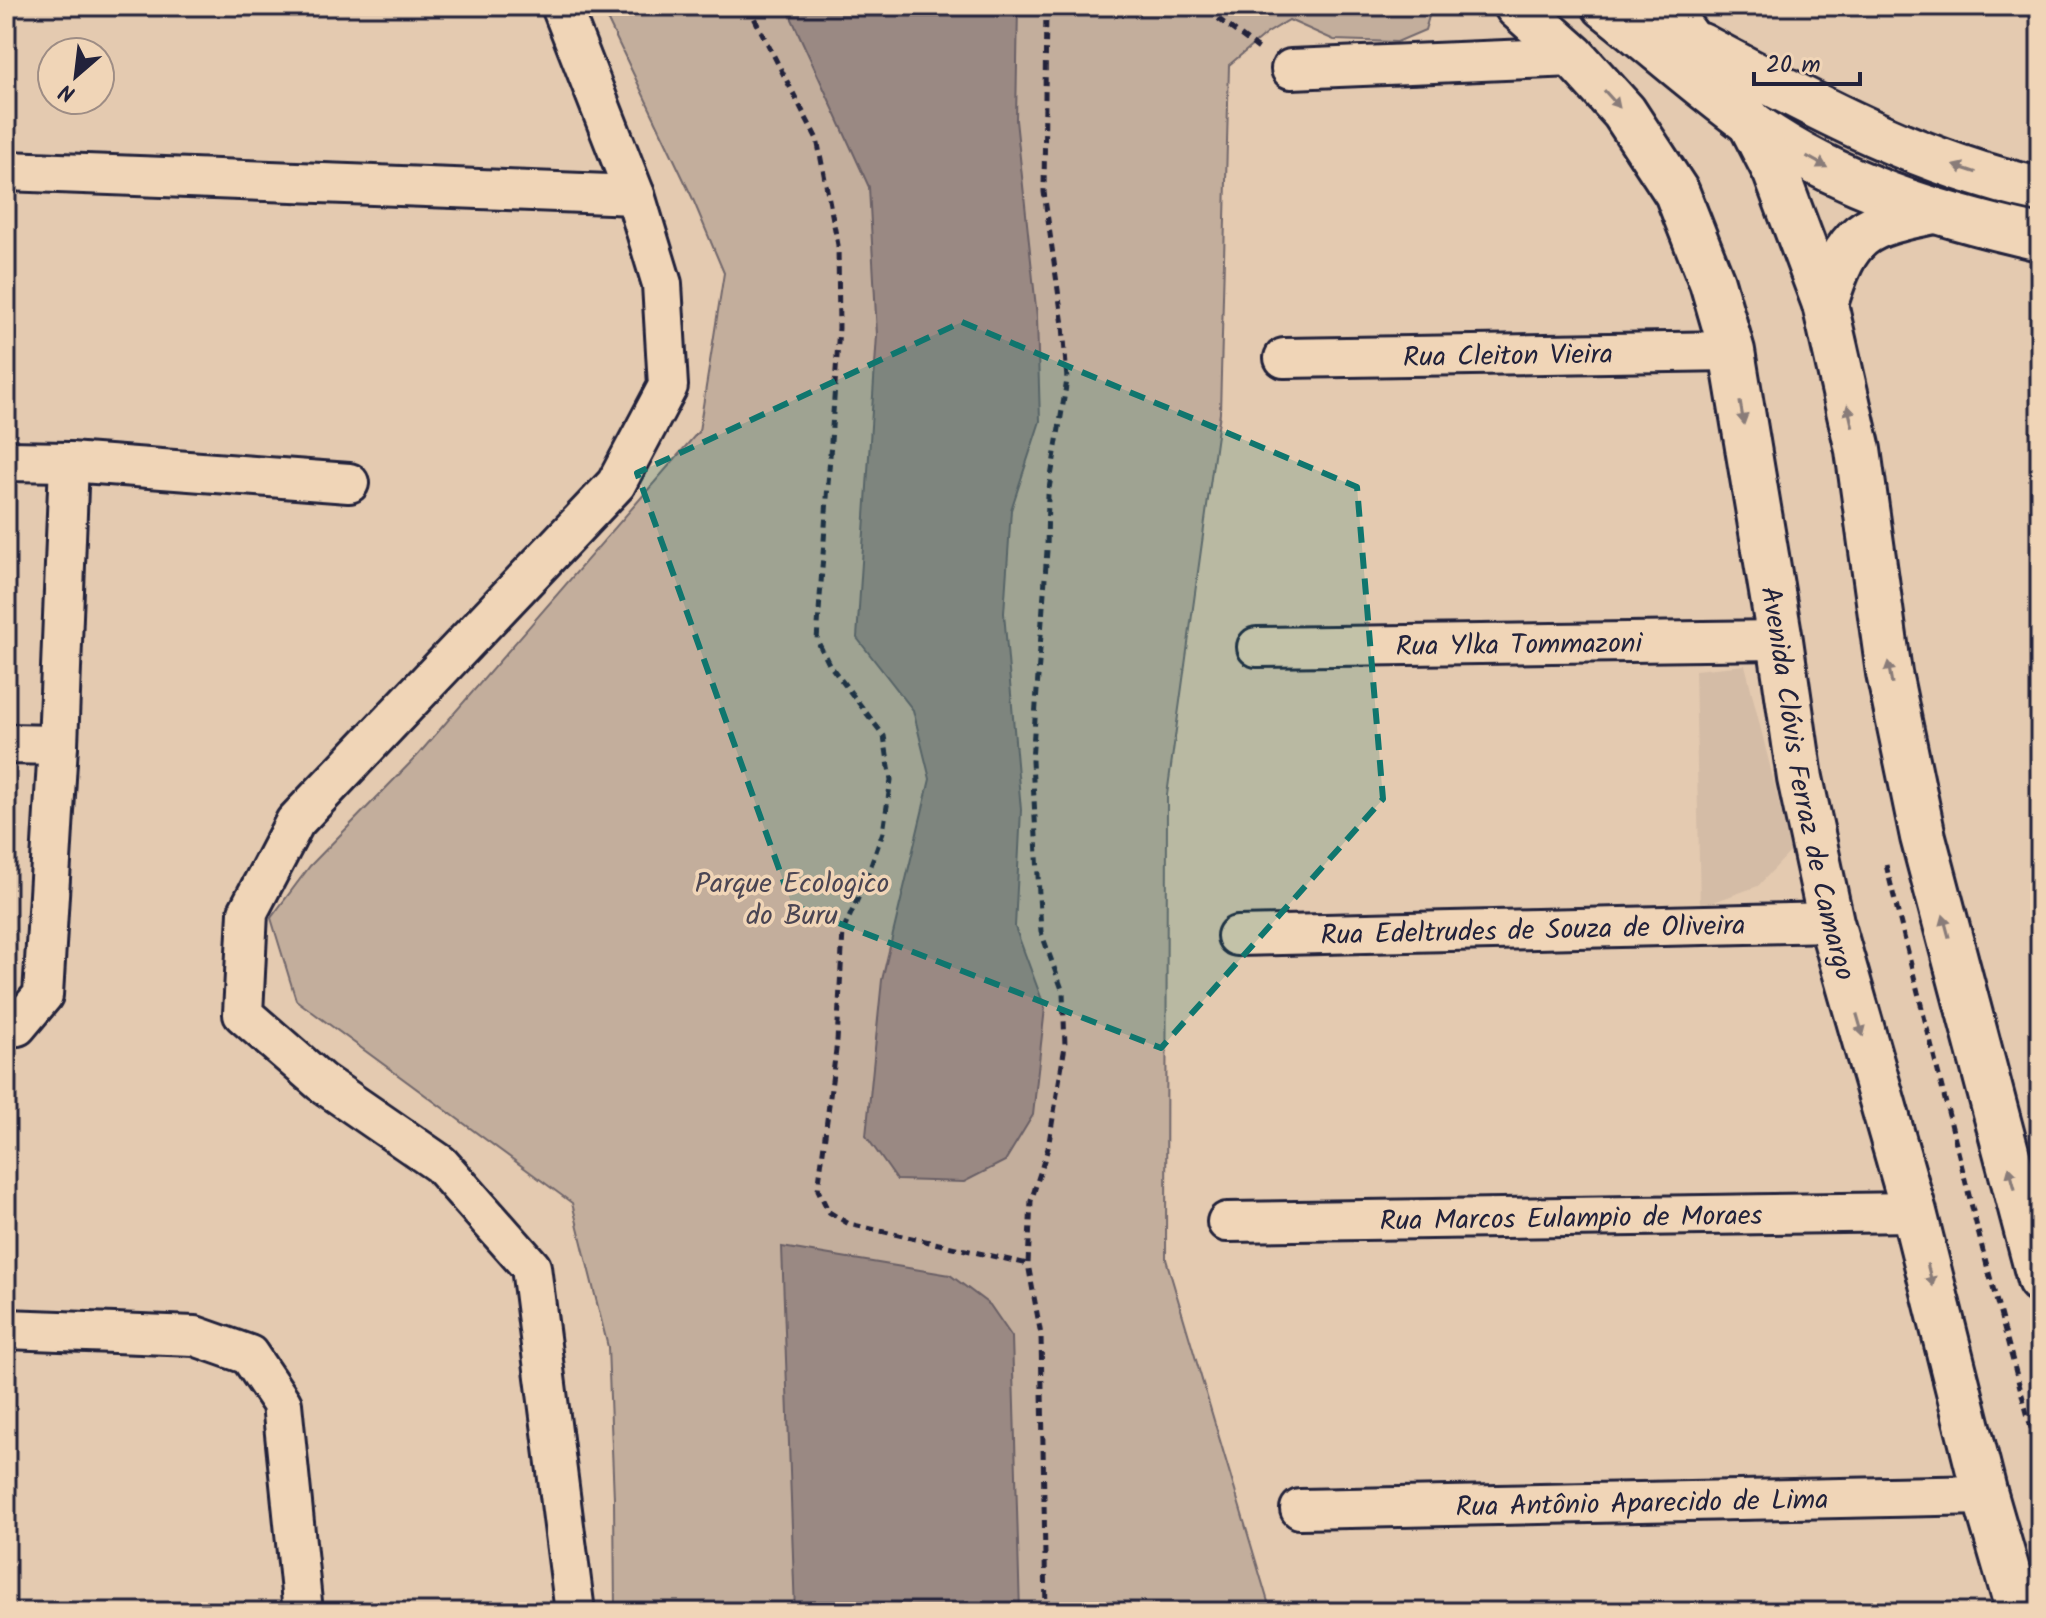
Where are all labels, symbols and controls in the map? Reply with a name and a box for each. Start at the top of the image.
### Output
north arrow [36,36,116,116]
scale bar [1754,36,1860,86]
text: 20 m [1766,46,1821,85]
text: N [53,73,82,110]
one-way arrow [1603,90,1621,109]
one-way arrow [1806,155,1828,169]
one-way arrow [1953,162,1977,175]
street label: Rua Cleiton Vieira [1403,333,1613,381]
one-way arrow [1736,401,1749,426]
one-way arrow [1843,403,1856,428]
street label: Avenida Clóvis Ferraz de Camargo [1746,583,1867,986]
street label: Rua Ylka Tommazoni [1395,622,1644,670]
one-way arrow [1883,660,1895,685]
park label: Parque Ecologico do Buru [695,862,889,939]
street label: Rua Edeltrudes de Souza de Oliveira [1320,904,1746,959]
one-way arrow [1939,914,1952,938]
one-way arrow [1855,1013,1867,1038]
one-way arrow [2005,1165,2018,1189]
street label: Rua Marcos Eulampio de Moraes [1379,1194,1763,1245]
one-way arrow [1924,1263,1937,1288]
street label: Rua Antônio Aparecido de Lima [1455,1478,1829,1531]

